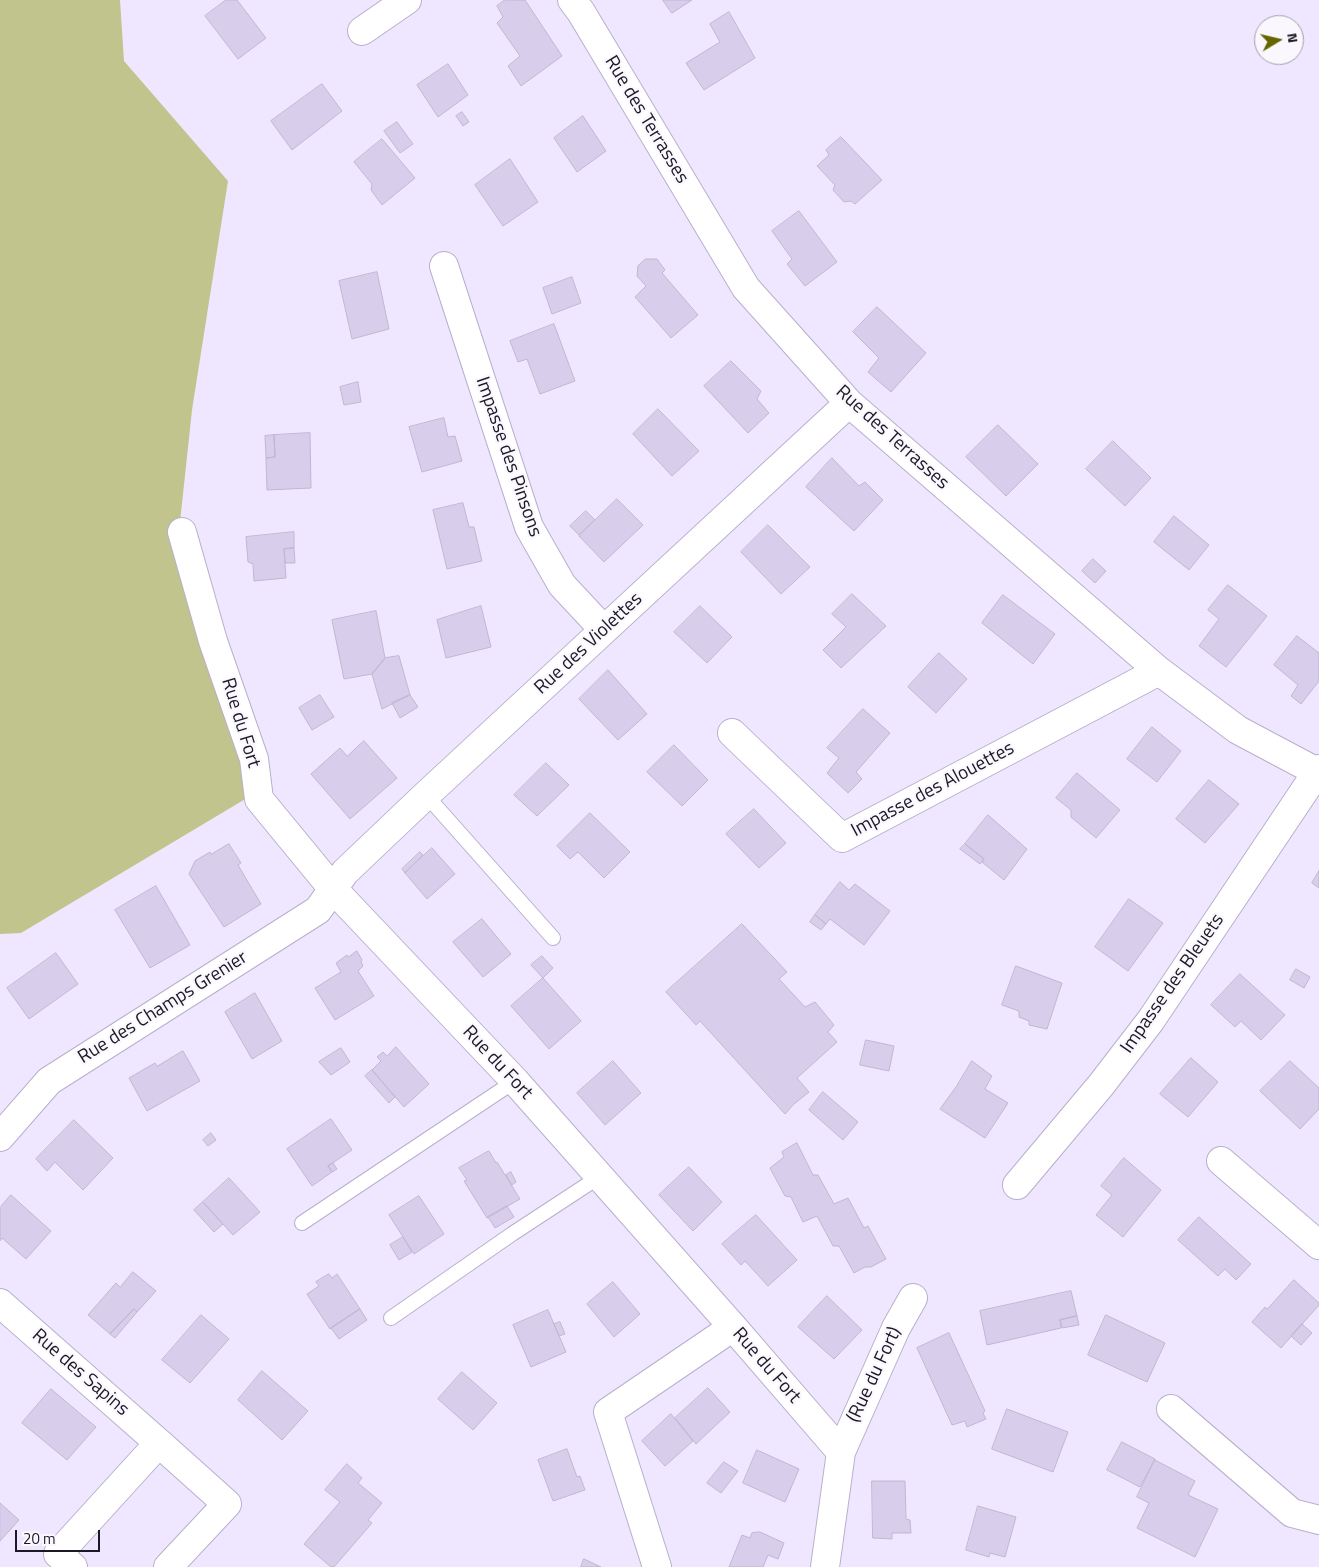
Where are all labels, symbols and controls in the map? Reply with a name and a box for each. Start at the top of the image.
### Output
north arrow [1254,15,1304,65]
text: N [1282,31,1304,44]
street label: Rue des Terrasses [599,52,693,188]
street label: Impasse des Pinsons [470,374,546,540]
street label: Rue des Terrasses [831,381,953,495]
street label: Rue des Violettes [530,588,648,700]
street label: Rue du Fort [216,675,264,771]
street label: Impasse des Alouettes [848,737,1018,843]
street label: Impasse des Bleuets [1116,910,1230,1058]
street label: Rue des Champs Grenier [74,947,252,1069]
street label: Rue du Fort [457,1021,537,1105]
street label: Rue du Fort [727,1324,805,1408]
street label: (Rue du Fort) [843,1324,907,1426]
street label: Rue des Sapins [27,1325,133,1421]
scale bar [18,1520,102,1552]
text: 20 m [23,1527,56,1550]

